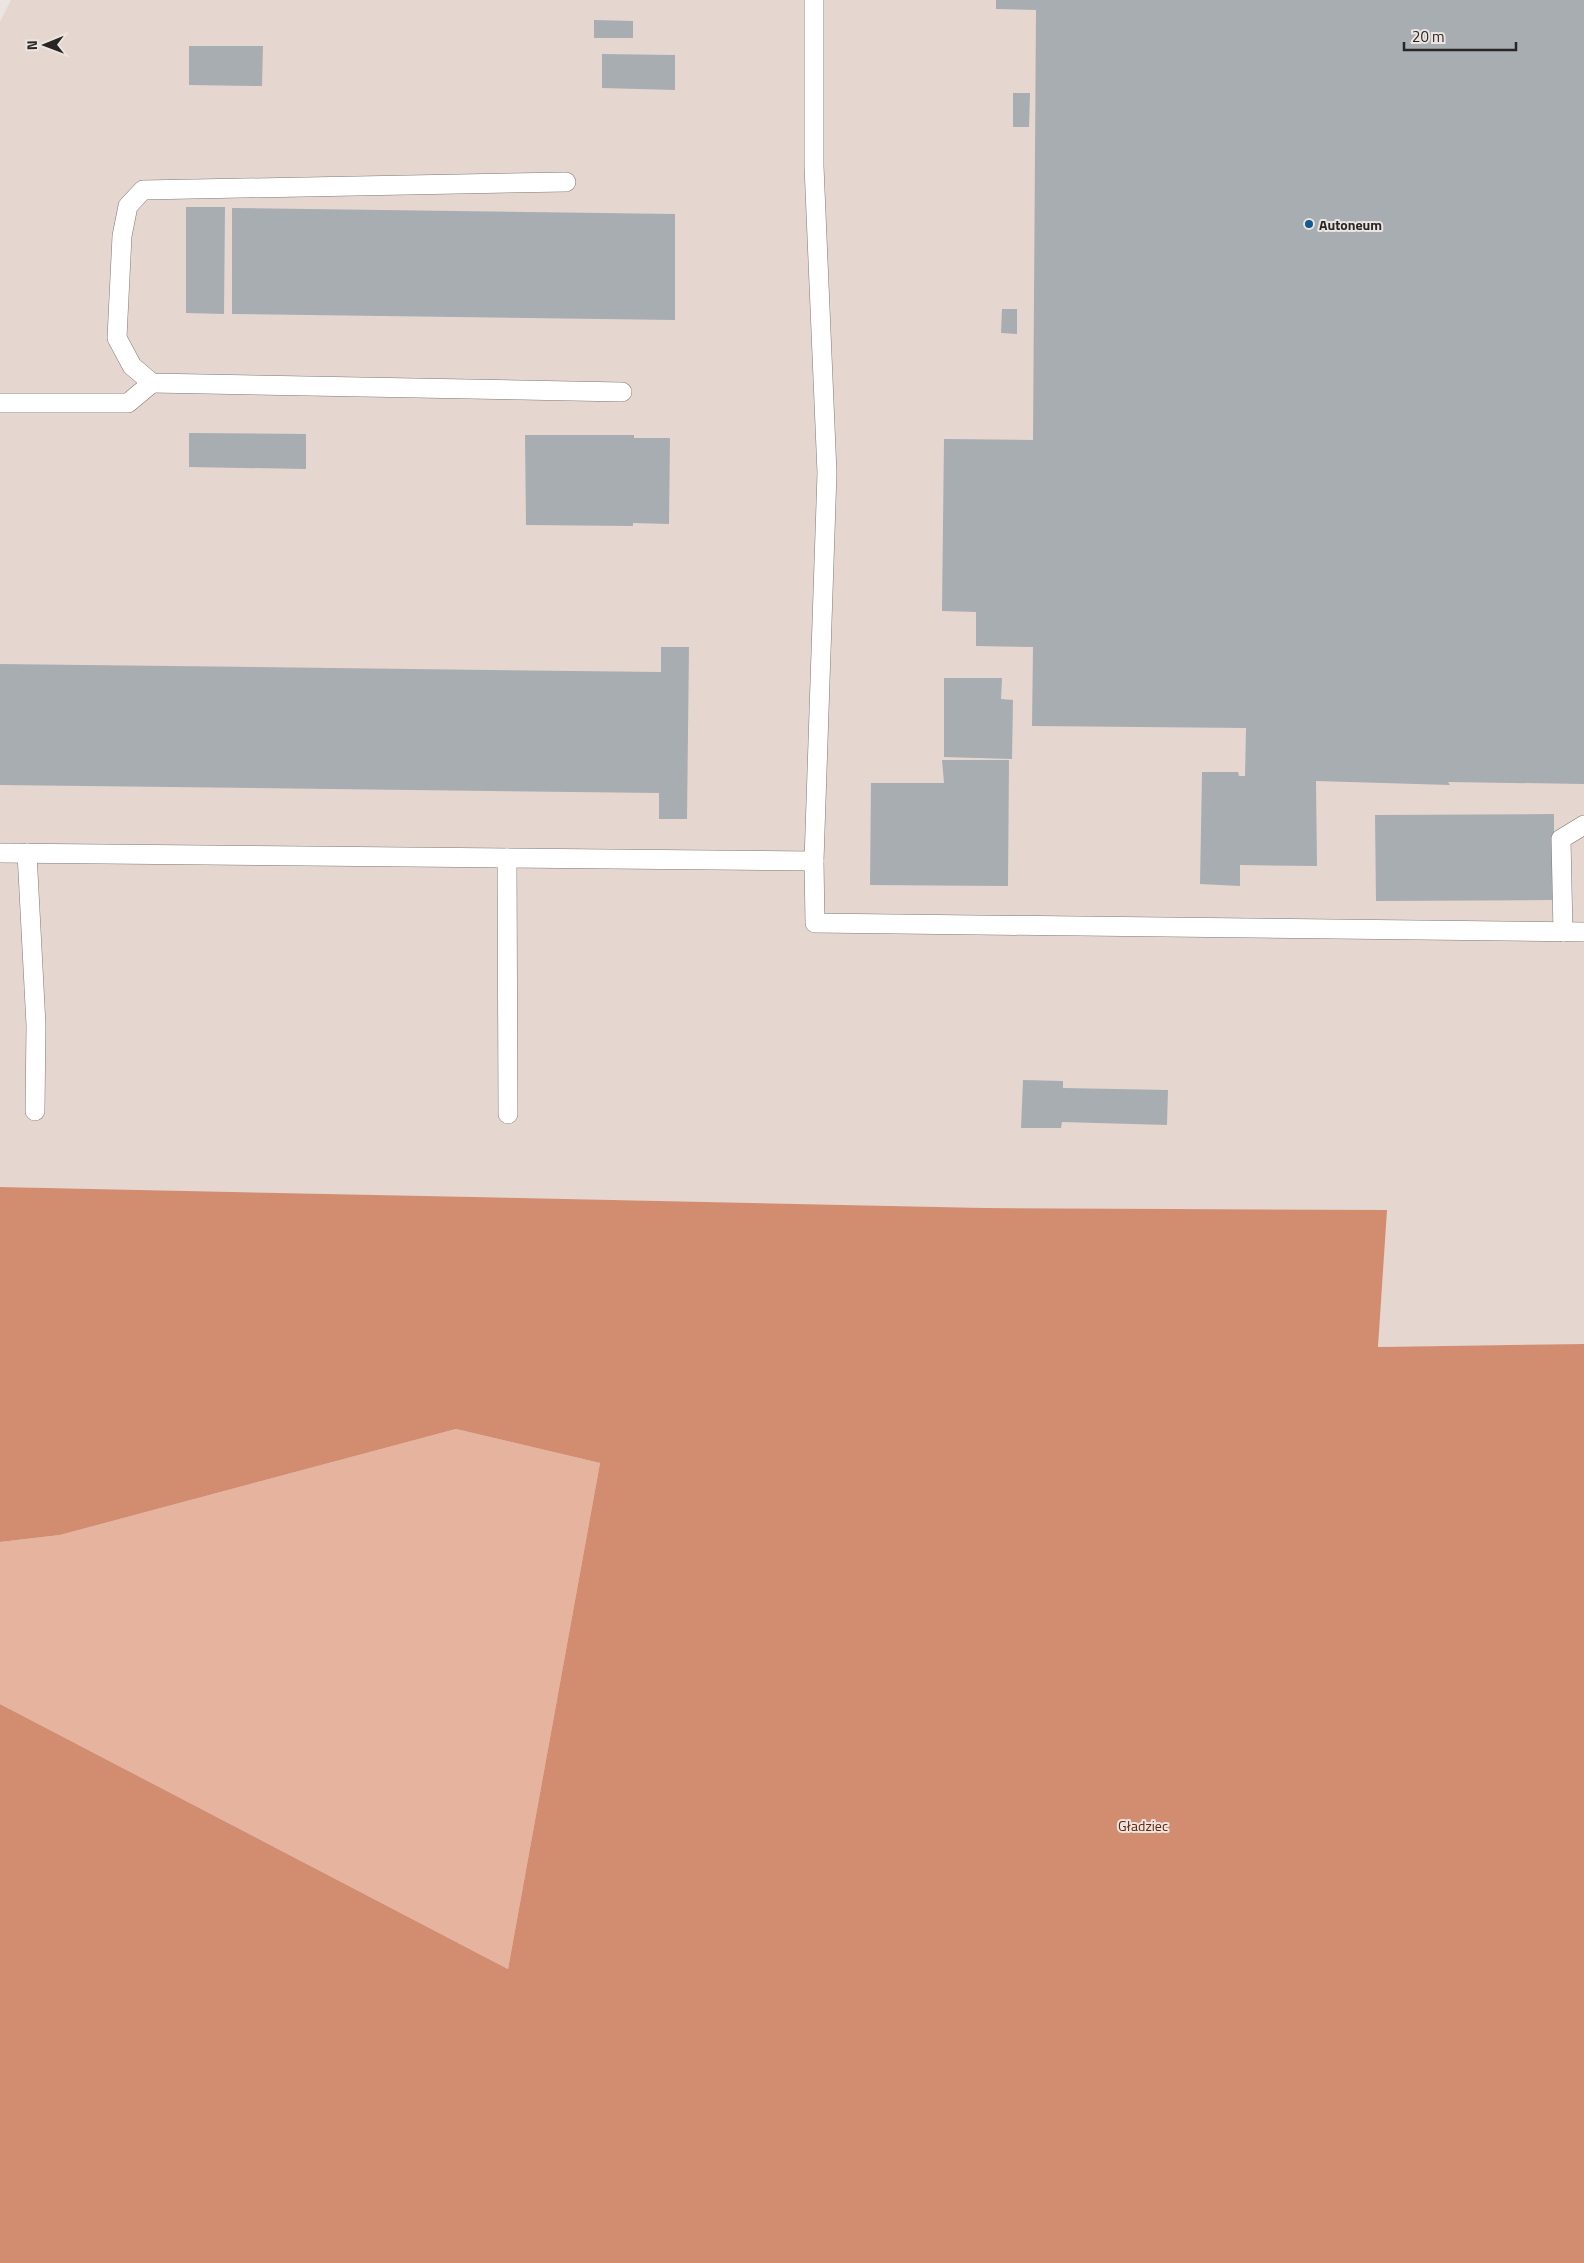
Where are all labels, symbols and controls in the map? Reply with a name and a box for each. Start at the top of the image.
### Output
north arrow [20,20,70,70]
scale bar [1404,20,1516,52]
text: 20 m [1412,25,1445,48]
text: N [21,40,42,50]
place label: Autoneum [1319,214,1382,235]
marker: Autoneum [1303,218,1315,230]
park label: Gładziec [1118,1815,1168,1836]

